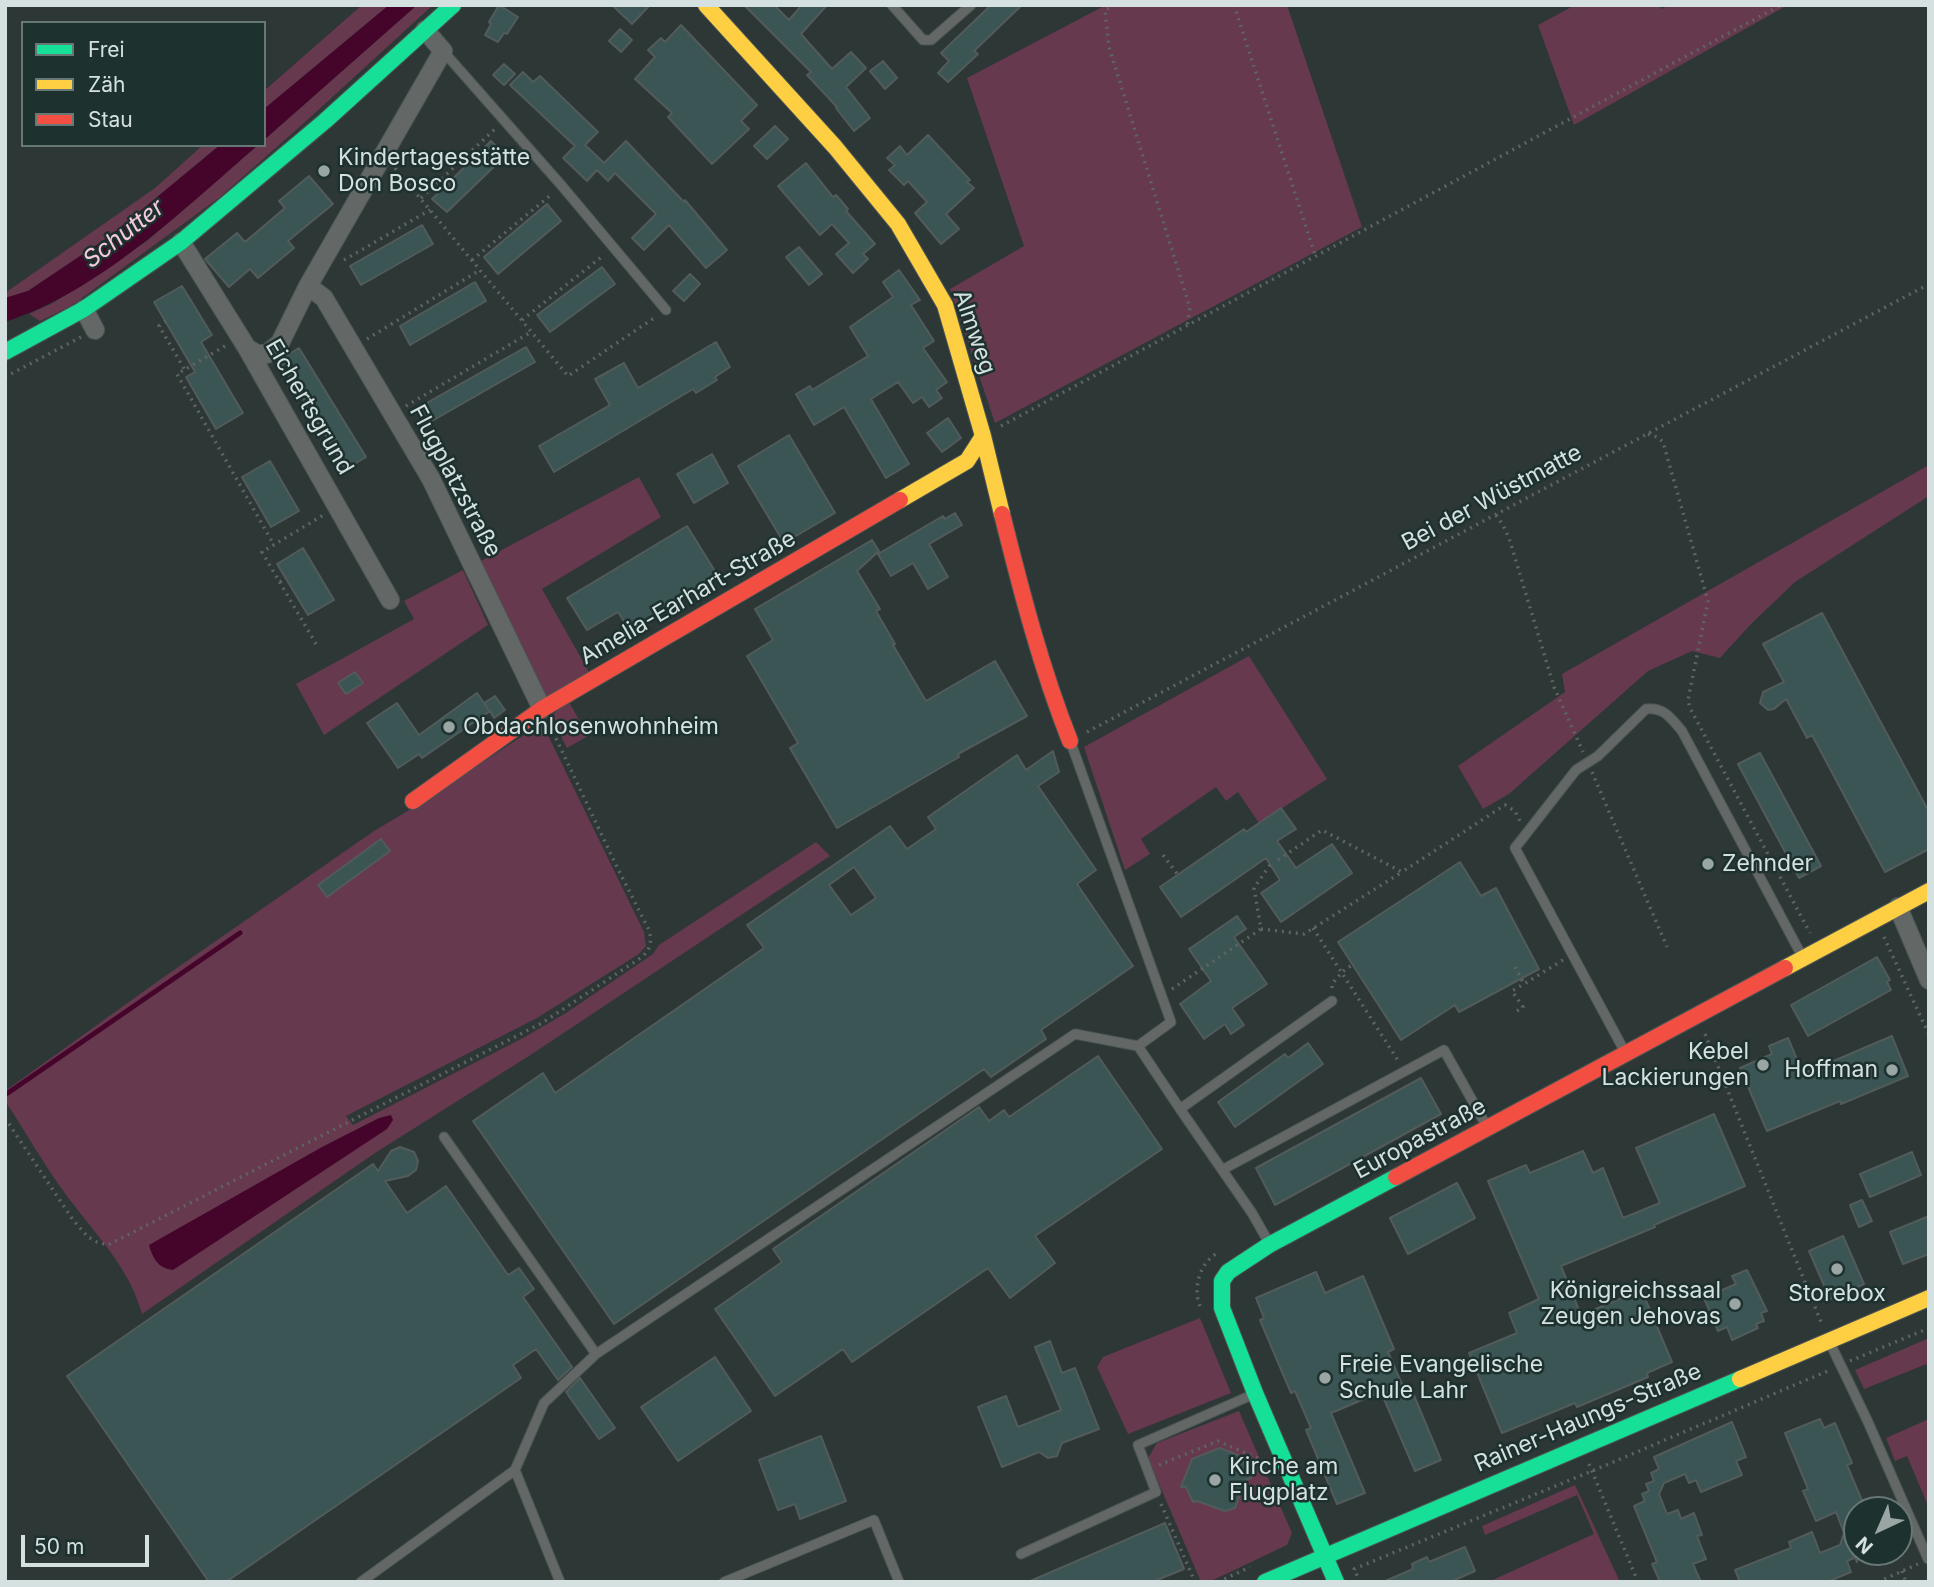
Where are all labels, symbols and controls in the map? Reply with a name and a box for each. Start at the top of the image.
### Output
legend [21,21,266,147]
text: Frei [88,37,125,62]
text: Zäh [88,72,125,97]
text: Stau [88,107,133,132]
place label: Kindertagesstätte Don Bosco [338,144,530,198]
marker: Kindertagesstätte Don Bosco [316,163,332,179]
water label: Schutter [78,193,170,275]
street label: Almweg [947,286,1001,378]
street label: Eichertsgrund [259,334,359,480]
street label: Flugplatzstraße [403,400,507,562]
street label: Bei der Wüstmatte [1397,439,1587,557]
street label: Amelia-Earhart-Straße [575,525,801,671]
place label: Obdachlosenwohnheim [463,713,719,741]
marker: Obdachlosenwohnheim [441,719,457,735]
place label: Zehnder [1722,850,1813,878]
marker: Zehnder [1700,856,1716,872]
place label: Kebel Lackierungen [1601,1038,1749,1092]
place label: Hoffman [1784,1056,1878,1084]
marker: Kebel Lackierungen [1755,1057,1771,1073]
marker: Hoffman [1884,1062,1900,1078]
street label: Europastraße [1349,1093,1491,1185]
marker: Storebox [1829,1261,1845,1277]
place label: Königreichssaal Zeugen Jehovas [1541,1277,1721,1331]
place label: Storebox [1788,1280,1886,1308]
marker: Königreichssaal Zeugen Jehovas [1727,1296,1743,1312]
place label: Freie Evangelische Schule Lahr [1339,1351,1543,1405]
street label: Rainer-Haungs-Straße [1470,1358,1706,1478]
marker: Freie Evangelische Schule Lahr [1317,1370,1333,1386]
place label: Kirche am Flugplatz [1229,1453,1338,1507]
marker: Kirche am Flugplatz [1207,1472,1223,1488]
north arrow [1843,1496,1913,1566]
scale bar [24,1520,152,1564]
text: N [1851,1532,1878,1558]
text: 50 m [34,1534,84,1559]

